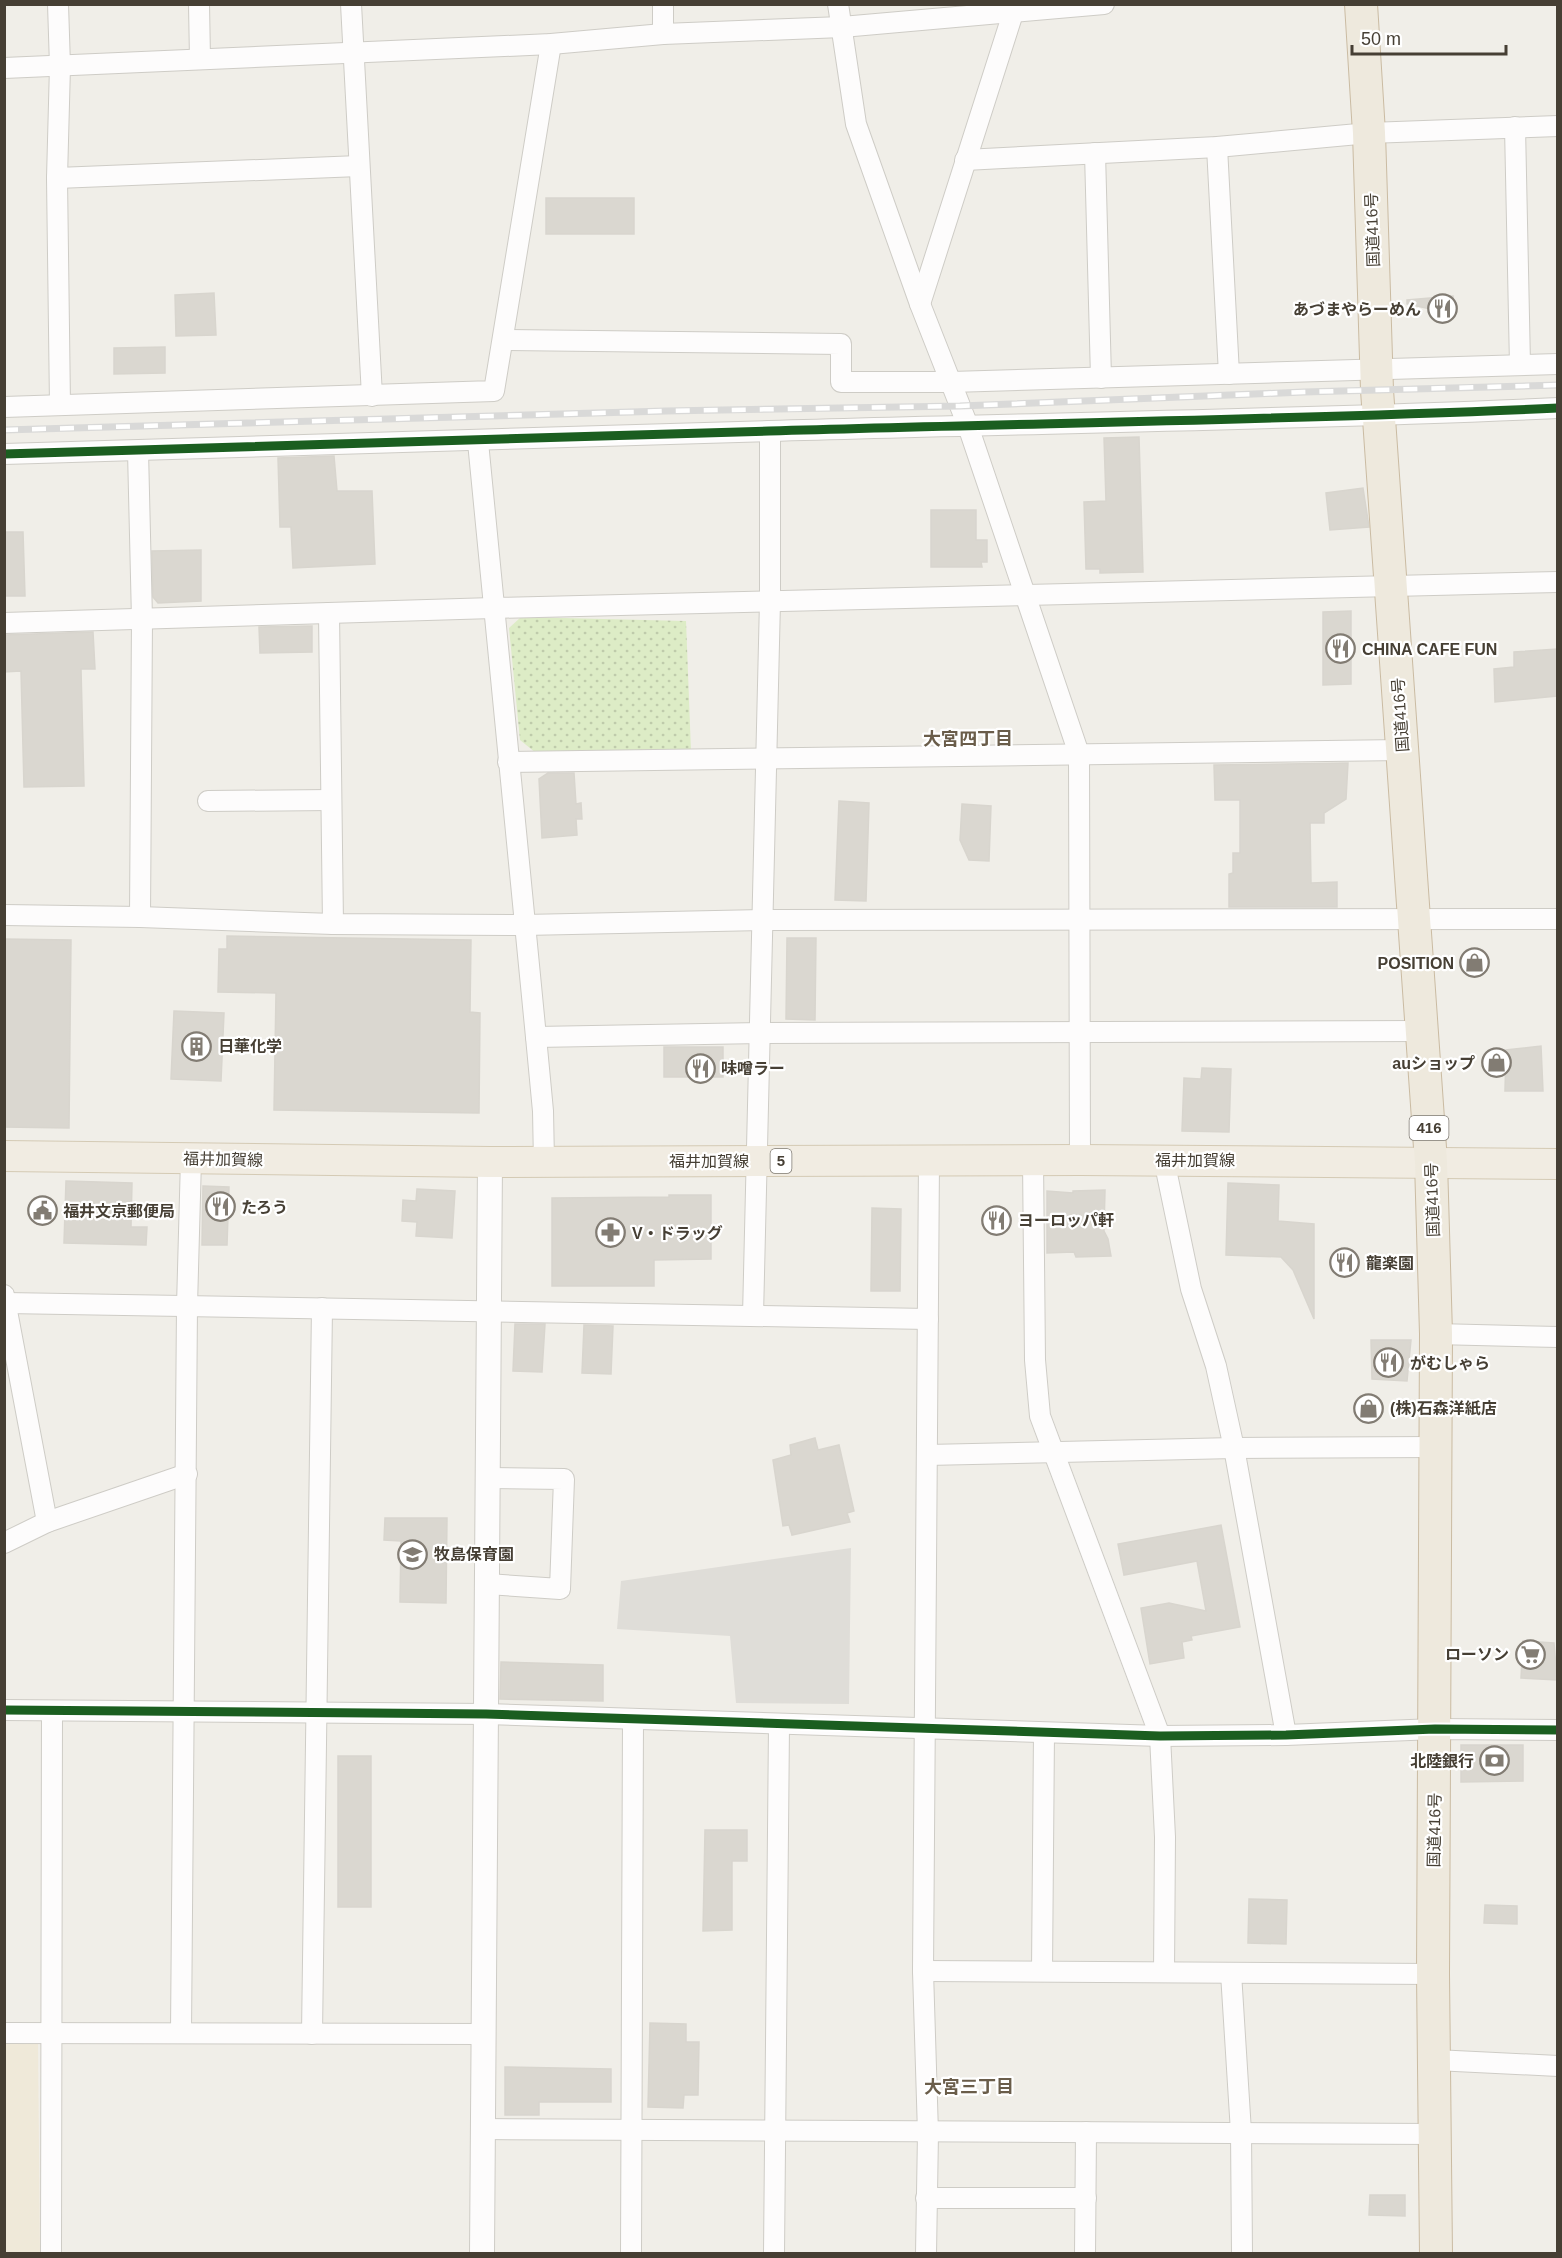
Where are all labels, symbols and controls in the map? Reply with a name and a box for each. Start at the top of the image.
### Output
scale bar [1352,18,1506,56]
text: 50 m [1361,29,1401,49]
street label: 国道416号 [1363,192,1382,268]
restaurant icon: あづまやらーめん [1426,293,1458,325]
place label: あづまやらーめん [1293,301,1421,318]
restaurant icon: CHINA CAFE FUN [1325,633,1357,665]
place label: CHINA CAFE FUN [1362,641,1497,658]
street label: 国道416号 [1389,677,1412,753]
district label: 大宮四丁目 [923,729,1013,749]
shop icon: POSITION [1459,947,1491,979]
place label: POSITION [1378,955,1454,972]
building icon: 日華化学 [181,1030,213,1062]
place label: 日華化学 [218,1038,282,1055]
shop icon: auショップ [1480,1047,1512,1079]
restaurant icon: 味噌ラー [684,1052,716,1084]
place label: auショップ [1392,1055,1475,1072]
place label: 味噌ラー [721,1060,785,1077]
road number: 416 [1410,1116,1448,1140]
road number: 5 [770,1149,792,1173]
street label: 福井加賀線 [183,1150,263,1169]
street label: 福井加賀線 [1155,1152,1235,1169]
street label: 福井加賀線 [669,1153,749,1170]
street label: 国道416号 [1423,1162,1442,1238]
restaurant icon: たろう [204,1191,236,1223]
public building icon: 福井文京郵便局 [26,1195,58,1227]
place label: たろう [241,1199,288,1216]
place label: 福井文京郵便局 [63,1202,175,1220]
restaurant icon: ヨーロッパ軒 [981,1204,1013,1236]
place label: ヨーロッパ軒 [1018,1212,1114,1229]
pharmacy icon: V・ドラッグ [595,1217,627,1249]
place label: V・ドラッグ [632,1224,723,1242]
restaurant icon: 龍楽園 [1329,1247,1361,1279]
place label: 龍楽園 [1366,1255,1414,1272]
restaurant icon: がむしゃら [1373,1347,1405,1379]
place label: がむしゃら [1410,1355,1490,1372]
shop icon: (株)石森洋紙店 [1353,1392,1385,1424]
place label: (株)石森洋紙店 [1390,1400,1497,1417]
school or university icon: 牧島保育園 [397,1538,429,1570]
place label: 牧島保育園 [434,1546,514,1563]
supermarket icon: ローソン [1514,1638,1546,1670]
place label: ローソン [1445,1646,1509,1663]
bank icon: 北陸銀行 [1479,1745,1511,1777]
place label: 北陸銀行 [1410,1753,1474,1770]
street label: 国道416号 [1425,1793,1444,1868]
district label: 大宮三丁目 [924,2077,1014,2097]

